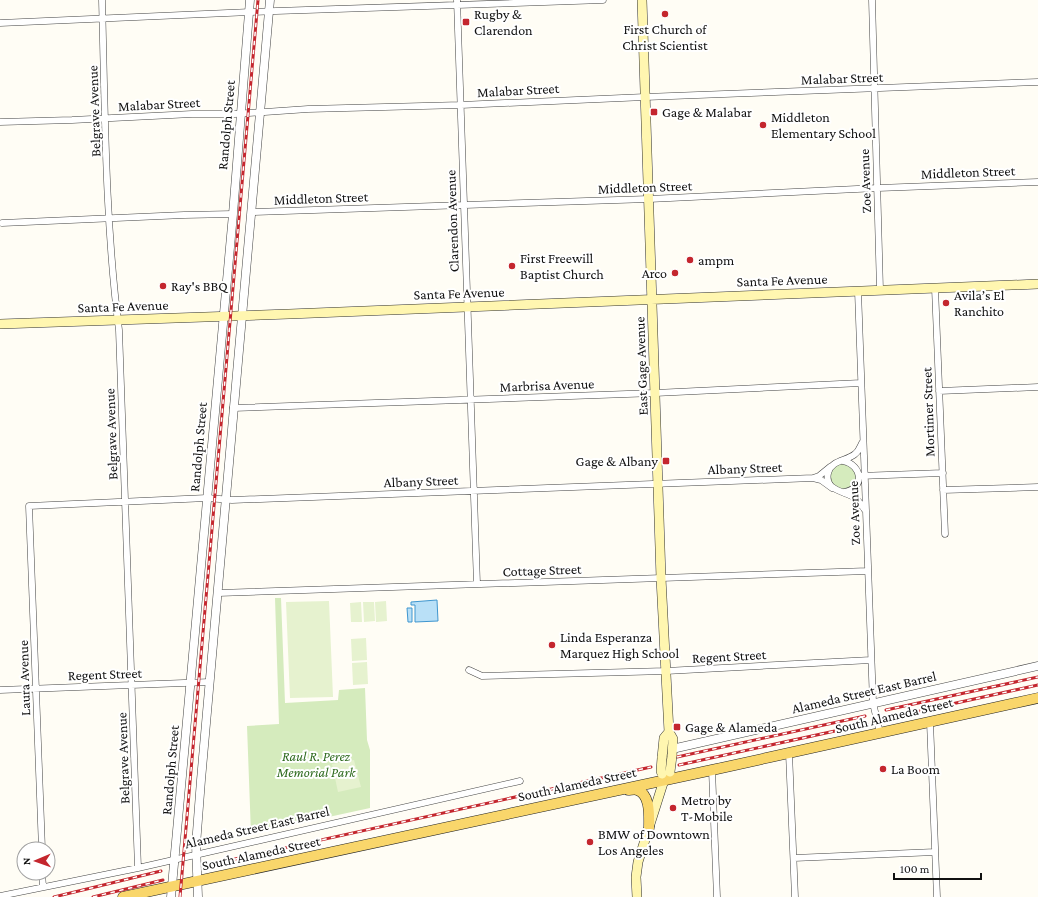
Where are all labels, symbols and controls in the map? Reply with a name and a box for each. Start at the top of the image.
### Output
place label: Rugby & Clarendon [474,6,533,38]
marker: First Church of Christ Scientist [660,9,670,19]
marker: Rugby & Clarendon [461,17,471,27]
place label: First Church of Christ Scientist [622,21,708,53]
street label: Belgrave Avenue [84,65,104,157]
street label: Malabar Street [801,69,884,87]
street label: Randolph Street [214,79,238,170]
street label: Malabar Street [476,80,560,100]
street label: Malabar Street [117,94,201,114]
place label: Gage & Malabar [662,104,752,120]
marker: Gage & Malabar [649,107,659,117]
place label: Middleton Elementary School [771,109,876,141]
marker: Middleton Elementary School [758,120,768,130]
street label: Zoe Avenue [856,149,874,213]
street label: Middleton Street [921,162,1016,182]
street label: Clarendon Avenue [442,170,462,272]
street label: Middleton Street [598,177,693,197]
street label: Middleton Street [274,188,369,208]
place label: First Freewill Baptist Church [520,250,604,282]
place label: ampm [698,252,734,268]
marker: ampm [685,255,695,265]
marker: First Freewill Baptist Church [507,261,517,271]
place label: Arco [642,265,667,281]
marker: Arco [670,268,680,278]
street label: Santa Fe Avenue [736,270,828,290]
place label: Ray's BBQ [171,278,228,294]
marker: Ray's BBQ [158,281,168,291]
street label: Santa Fe Avenue [413,283,505,303]
place label: Avila’s El Ranchito [954,287,1005,319]
street label: Santa Fe Avenue [77,296,169,316]
marker: Avila’s El Ranchito [941,298,951,308]
street label: East Gage Avenue [631,316,651,416]
street label: Mortimer Street [918,367,938,457]
street label: Marbrisa Avenue [499,375,595,395]
street label: Belgrave Avenue [101,388,121,480]
street label: Randolph Street [186,401,210,492]
place label: Gage & Albany [576,453,659,469]
marker: Gage & Albany [661,456,671,466]
street label: Albany Street [707,459,783,477]
street label: Albany Street [383,472,459,490]
street label: Zoe Avenue [845,481,863,545]
street label: Cottage Street [502,561,582,579]
place label: Linda Esperanza Marquez High School [560,629,680,661]
street label: Laura Avenue [15,640,33,716]
marker: Linda Esperanza Marquez High School [547,640,557,650]
street label: Regent Street [692,646,767,666]
street label: Regent Street [68,665,143,683]
street label: Alameda Street East Barrel [790,668,938,716]
street label: South Alameda Street [833,694,955,736]
street label: Belgrave Avenue [113,712,133,804]
place label: Gage & Alameda [685,719,778,735]
marker: Gage & Alameda [672,722,682,732]
street label: Randolph Street [158,724,182,815]
park label: Raul R. Perez Memorial Park [276,748,356,780]
place label: La Boom [891,761,940,777]
street label: South Alameda Street [516,764,638,804]
marker: La Boom [878,764,888,774]
place label: Metro by T-Mobile [681,792,733,824]
street label: Alameda Street East Barrel [183,803,331,851]
marker: Metro by T-Mobile [668,803,678,813]
place label: BMW of Downtown Los Angeles [598,826,710,858]
street label: South Alameda Street [200,833,322,873]
marker: BMW of Downtown Los Angeles [585,837,595,847]
north arrow [16,841,56,881]
scale bar [894,855,981,881]
text: N [20,857,32,865]
text: 100 m [900,862,930,876]

